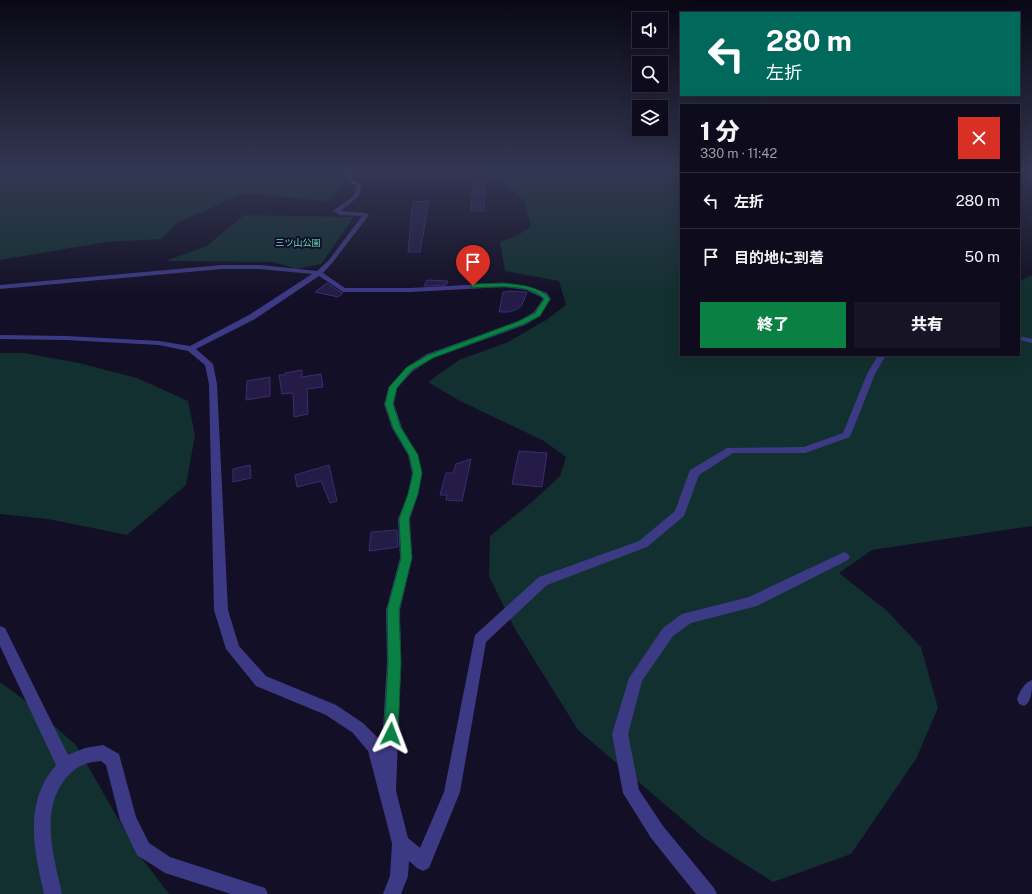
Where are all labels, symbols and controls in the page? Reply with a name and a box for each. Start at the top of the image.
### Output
map controls [632,12,668,136]
button: sound [632,12,668,48]
text: 280 m [766,24,852,57]
icon: left [700,28,752,80]
button: search [632,56,668,92]
text: 左折 [766,62,802,83]
button: layers [632,100,668,136]
text: 1 分 [700,117,740,145]
button: close [958,117,1000,159]
text: 330 m · 11:42 [700,146,777,161]
icon: left [700,190,722,212]
text: 280 m [956,192,1000,209]
text: 左折 [734,193,764,210]
park label: 三ツ山公園 [275,237,321,248]
pin [456,245,490,286]
icon: arrive [700,246,722,268]
text: 50 m [965,248,1000,265]
text: 目的地に到着 [734,249,824,266]
icon: arrive [462,251,484,273]
button: 終了 [700,302,846,348]
button: 共有 [854,302,1000,348]
position arrow [370,713,412,755]

